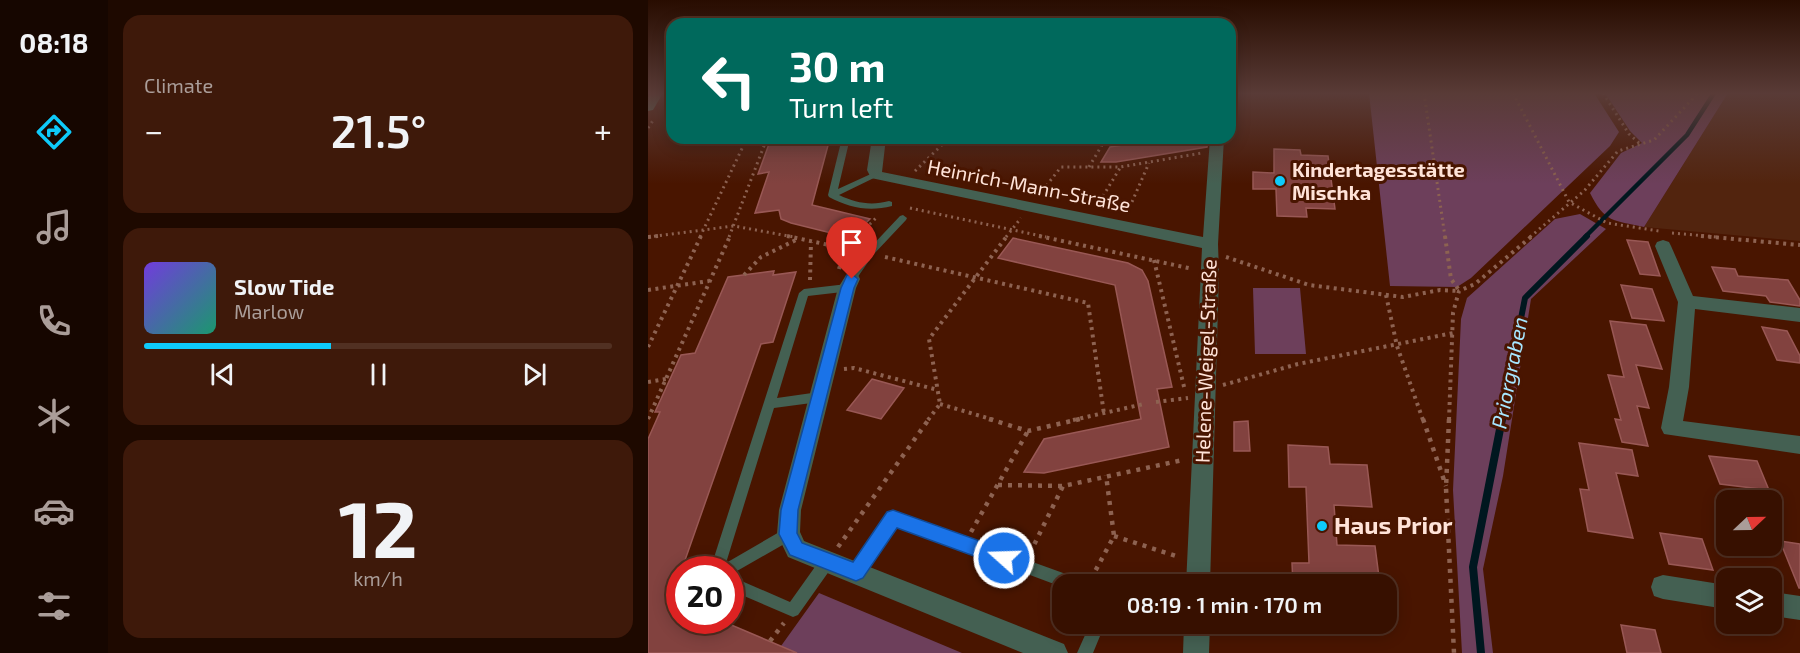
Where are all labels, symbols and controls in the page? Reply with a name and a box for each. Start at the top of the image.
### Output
text: 08:18 [19,26,89,58]
text: 30 m [789,40,885,90]
icon: left [690,42,768,120]
text: Climate [144,73,213,97]
text: Turn left [789,91,893,123]
text: 21.5° [331,103,426,157]
text: − [144,110,163,150]
text: + [594,110,612,150]
icon: directions [33,111,75,153]
street label: Heinrich-Mann-Straße [926,154,1133,216]
place label: Kindertagesstätte Mischka [1292,157,1465,204]
marker: Kindertagesstätte Mischka [1273,174,1287,188]
icon: music [33,206,75,248]
pin [826,217,877,279]
icon: arrive [835,226,868,259]
street label: Helene-Weigel-Straße [1189,258,1221,463]
text: Slow Tide [234,273,334,299]
text: Marlow [234,299,304,323]
icon: phone [33,300,75,342]
water label: Priorgraben [1485,315,1532,431]
icon: previous [206,358,239,391]
icon: pause [362,358,395,391]
icon: next [518,358,551,391]
icon: climate [33,395,75,437]
text: 12 [338,480,418,574]
icon: car [33,490,75,532]
north arrow [1716,490,1782,556]
map controls [1716,490,1782,634]
place label: Haus Prior [1334,510,1453,539]
marker: Haus Prior [1315,519,1329,533]
position arrow [972,526,1036,590]
speed limit sign: 20 [666,556,744,634]
text: km/h [353,566,403,590]
button: layers [1716,568,1782,634]
icon: filters [33,585,75,627]
text: 08:19 · 1 min · 170 m [1127,591,1322,617]

